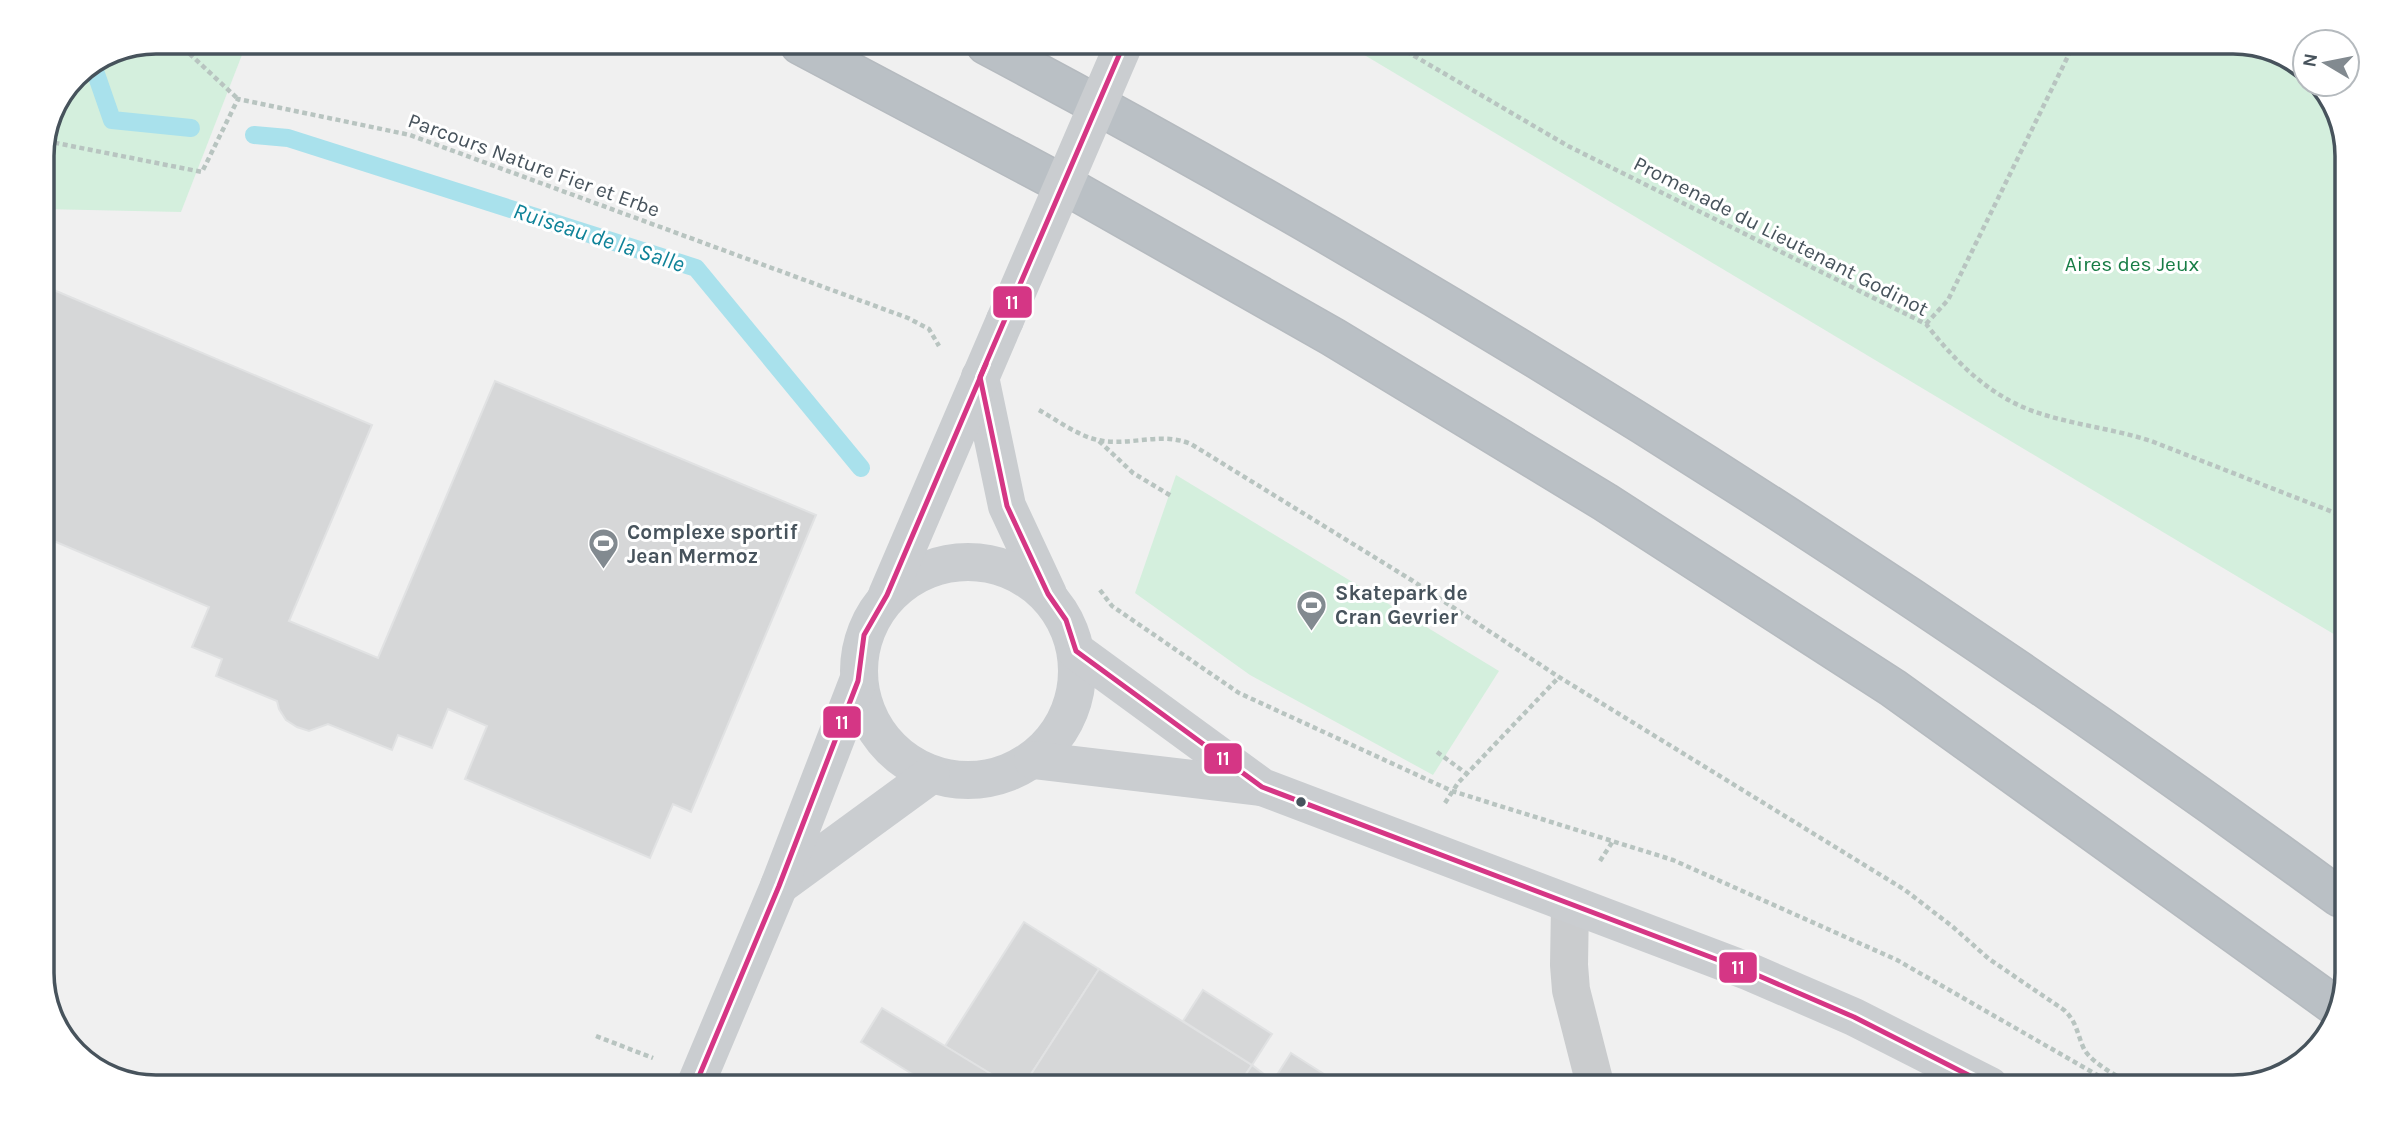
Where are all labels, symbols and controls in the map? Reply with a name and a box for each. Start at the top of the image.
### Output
north arrow [2291,28,2361,98]
text: N [2298,52,2322,69]
street label: Parcours Nature Fier et Erbe [405,108,663,222]
street label: Promenade du Lieutenant Godinot [1630,151,1932,321]
water label: Ruiseau de la Salle [510,197,688,278]
park label: Aires des Jeux [2065,252,2200,276]
line badge: 11 [992,285,1033,319]
text: 11 [1005,292,1019,314]
place label: Complexe sportif Jean Mermoz [627,520,798,568]
sports icon: Complexe sportif Jean Mermoz [587,527,621,571]
place label: Skatepark de Cran Gevrier [1335,581,1468,629]
sports icon: Skatepark de Cran Gevrier [1295,588,1329,632]
line badge: 11 [822,705,862,739]
text: 11 [835,712,849,734]
line badge: 11 [1203,742,1243,775]
text: 11 [1216,748,1230,770]
unlabelled marker [1294,795,1308,809]
line badge: 11 [1718,951,1758,984]
text: 11 [1731,957,1745,979]

